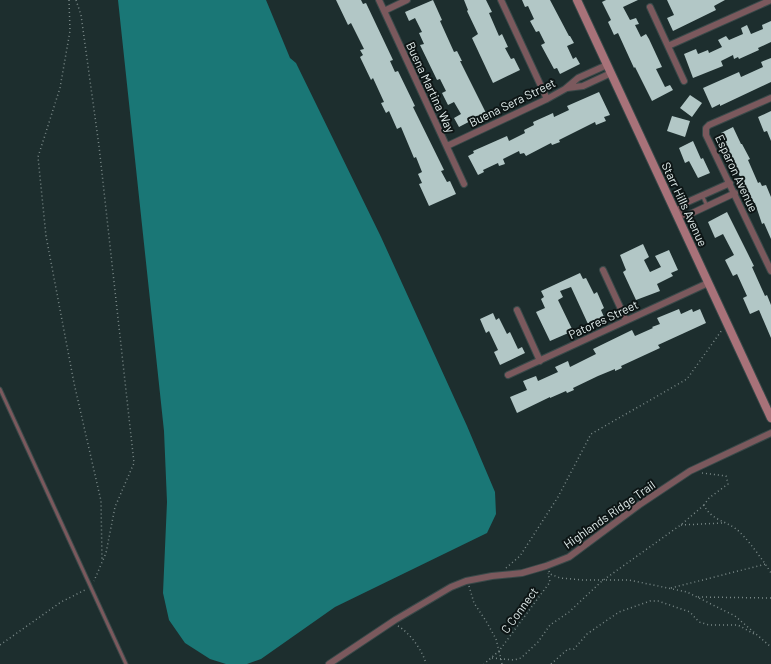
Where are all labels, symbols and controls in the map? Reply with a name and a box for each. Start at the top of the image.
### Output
street label: Buena Martina Way [404,39,458,135]
street label: Buena Sera Street [467,75,557,129]
street label: Esparon Avenue [713,132,761,214]
street label: Starr Hills Avenue [659,160,711,248]
street label: Patores Street [566,297,640,341]
street label: Highlands Ridge Trail [561,477,657,551]
street label: C Connect [498,584,540,636]

